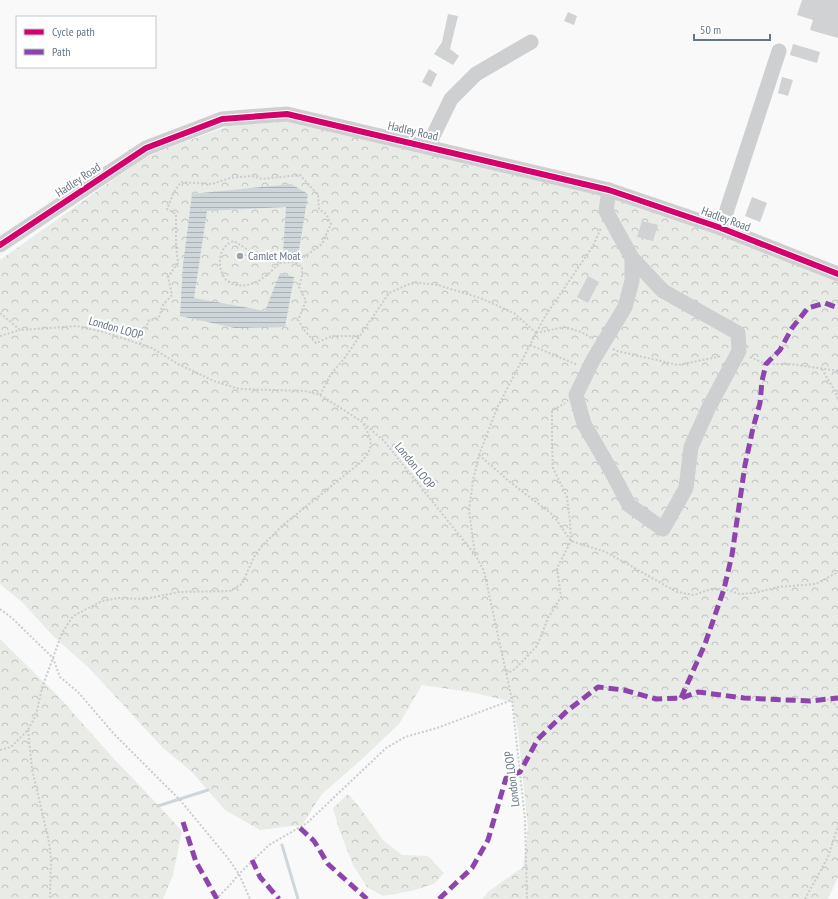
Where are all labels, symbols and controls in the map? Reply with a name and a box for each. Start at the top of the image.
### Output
legend [16,16,156,68]
scale bar [694,16,770,42]
text: 50 m [700,22,721,37]
text: Cycle path [52,24,95,39]
text: Path [52,44,70,59]
street label: Hadley Road [386,117,440,144]
street label: Hadley Road [52,159,103,200]
street label: Hadley Road [700,203,753,234]
place label: Camlet Moat [248,248,301,263]
marker: Camlet Moat [235,251,245,261]
street label: London LOOP [87,313,146,343]
street label: London LOOP [392,439,439,493]
street label: London LOOP [501,750,522,808]

